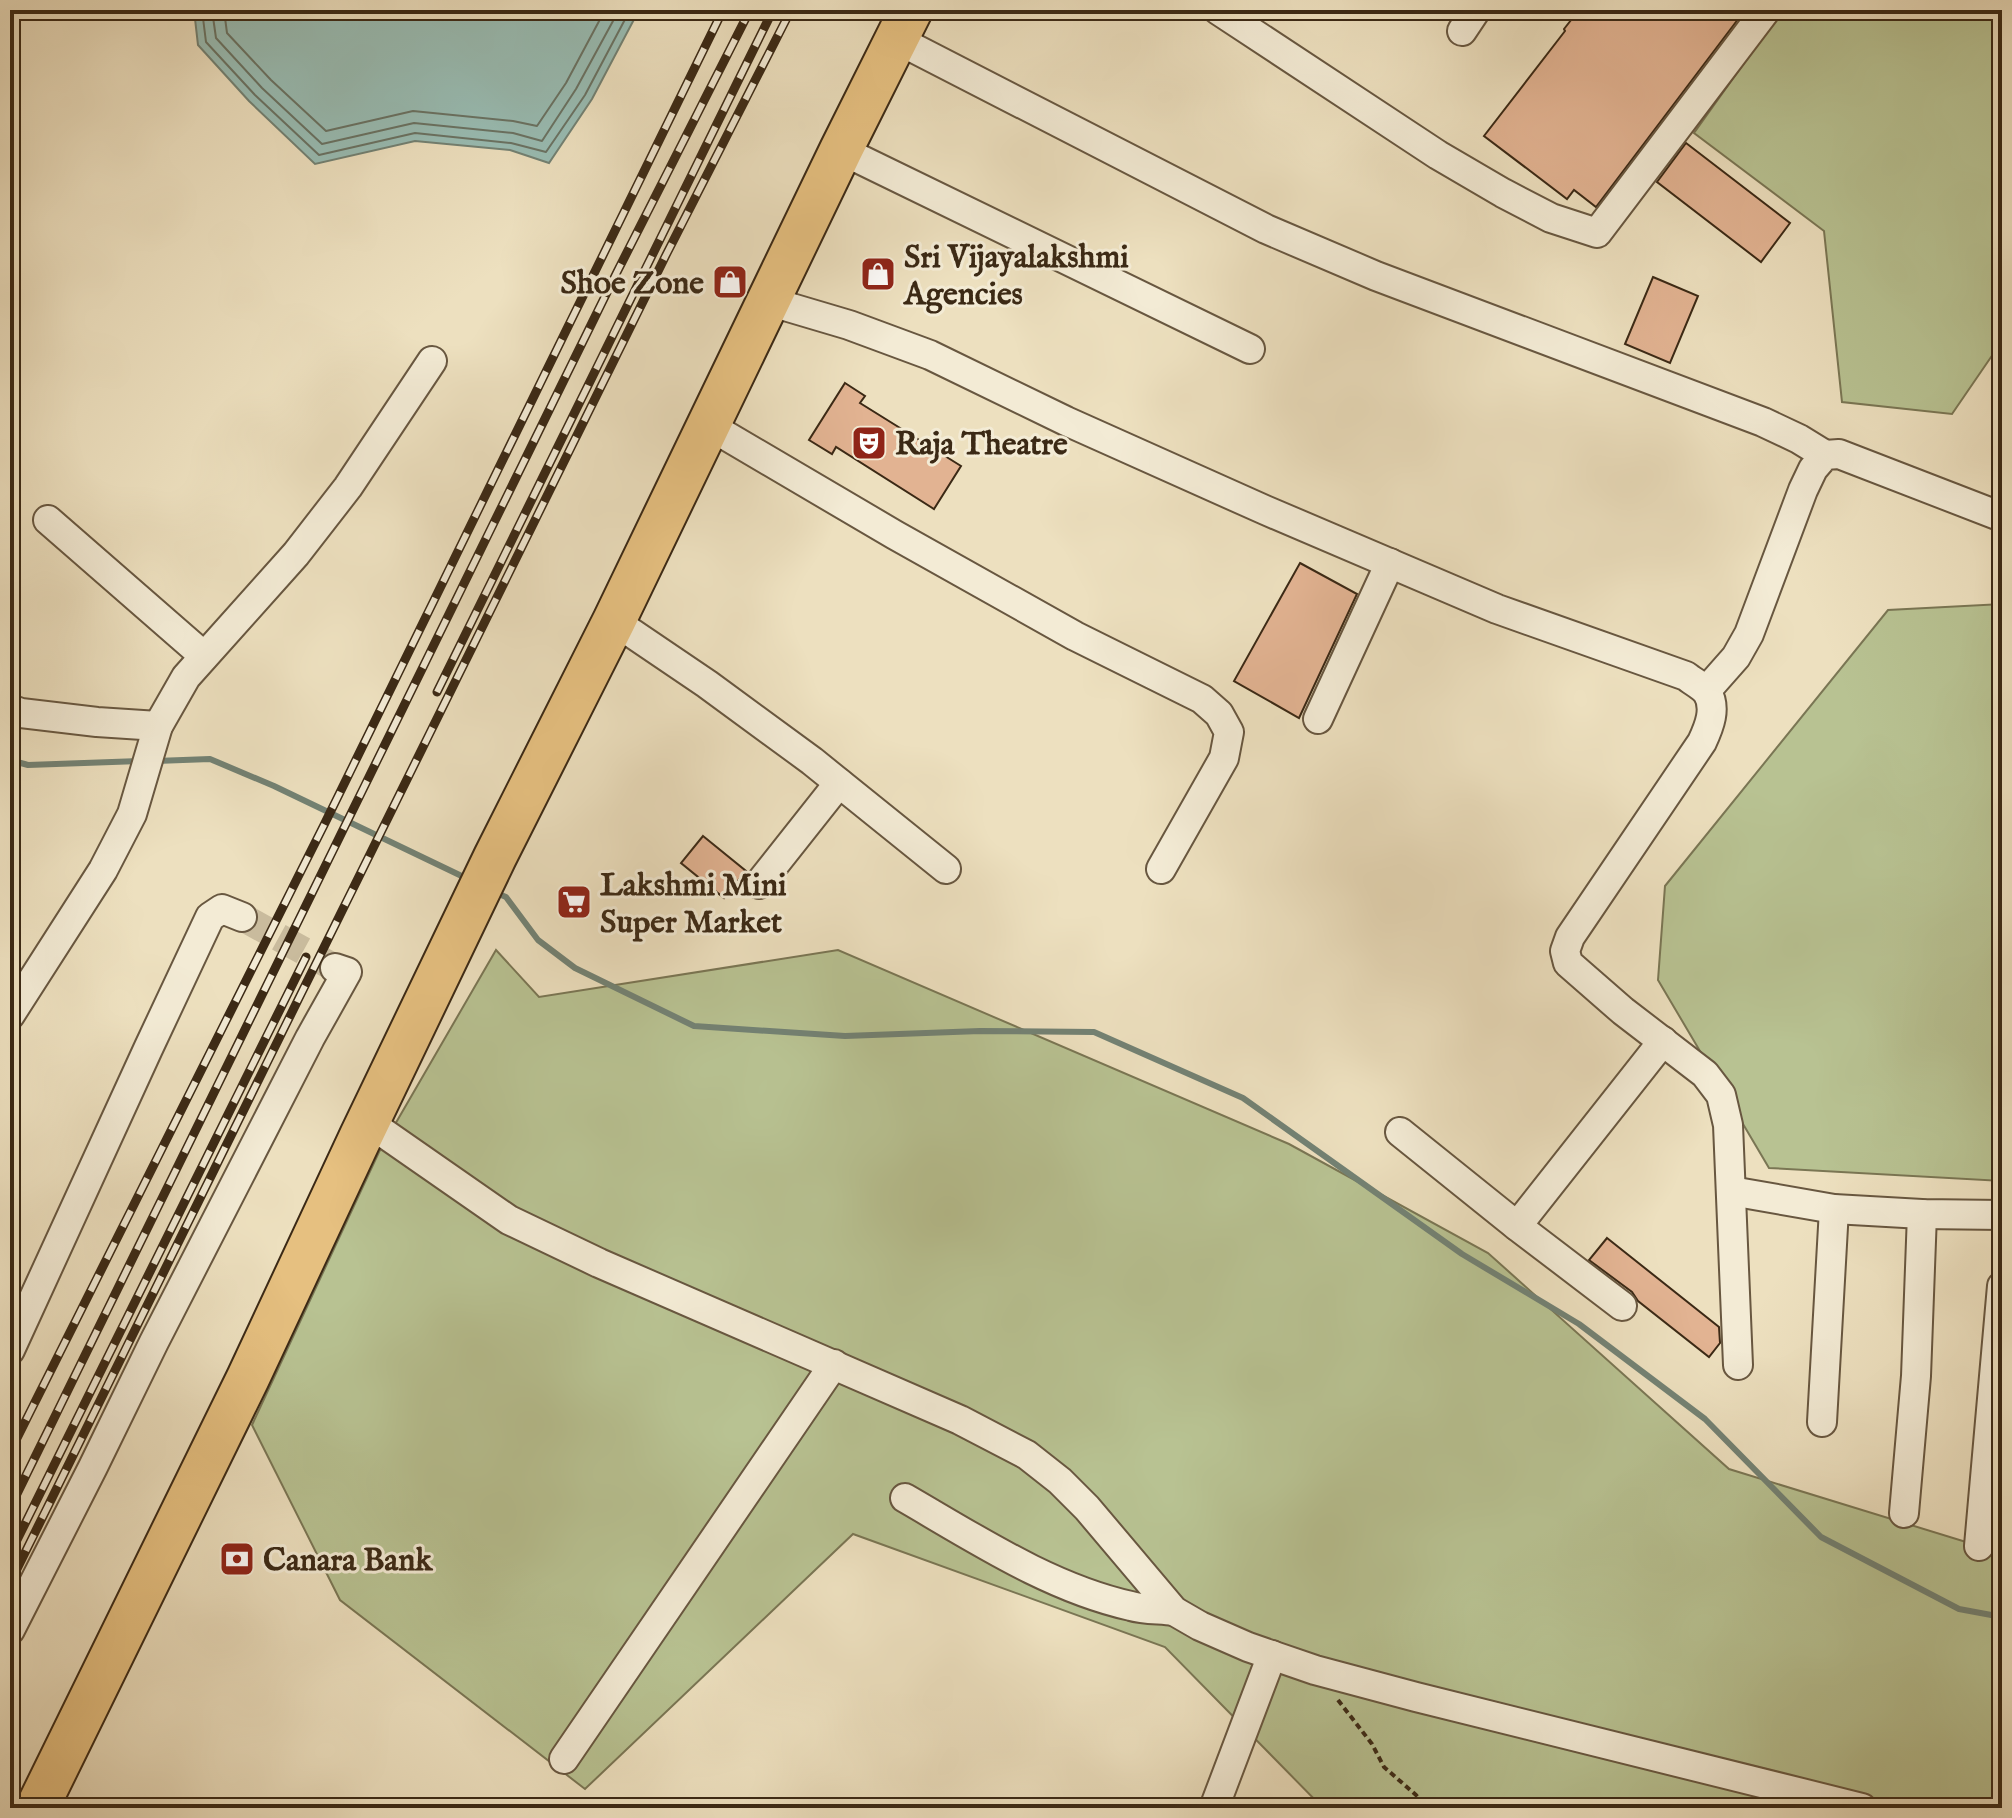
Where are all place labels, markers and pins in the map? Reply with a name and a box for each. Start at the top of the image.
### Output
place label: Sri Vijayalakshmi Agencies [902,238,1129,316]
shop icon: Sri Vijayalakshmi Agencies [859,255,897,293]
shop icon: Shoe Zone [711,263,749,301]
place label: Shoe Zone [560,264,704,305]
theatre icon: Raja Theatre [850,424,888,462]
place label: Raja Theatre [895,425,1068,466]
place label: Lakshmi Mini Super Market [600,866,787,944]
supermarket icon: Lakshmi Mini Super Market [555,883,593,921]
bank icon: Canara Bank [218,1540,256,1578]
place label: Canara Bank [263,1541,433,1582]

